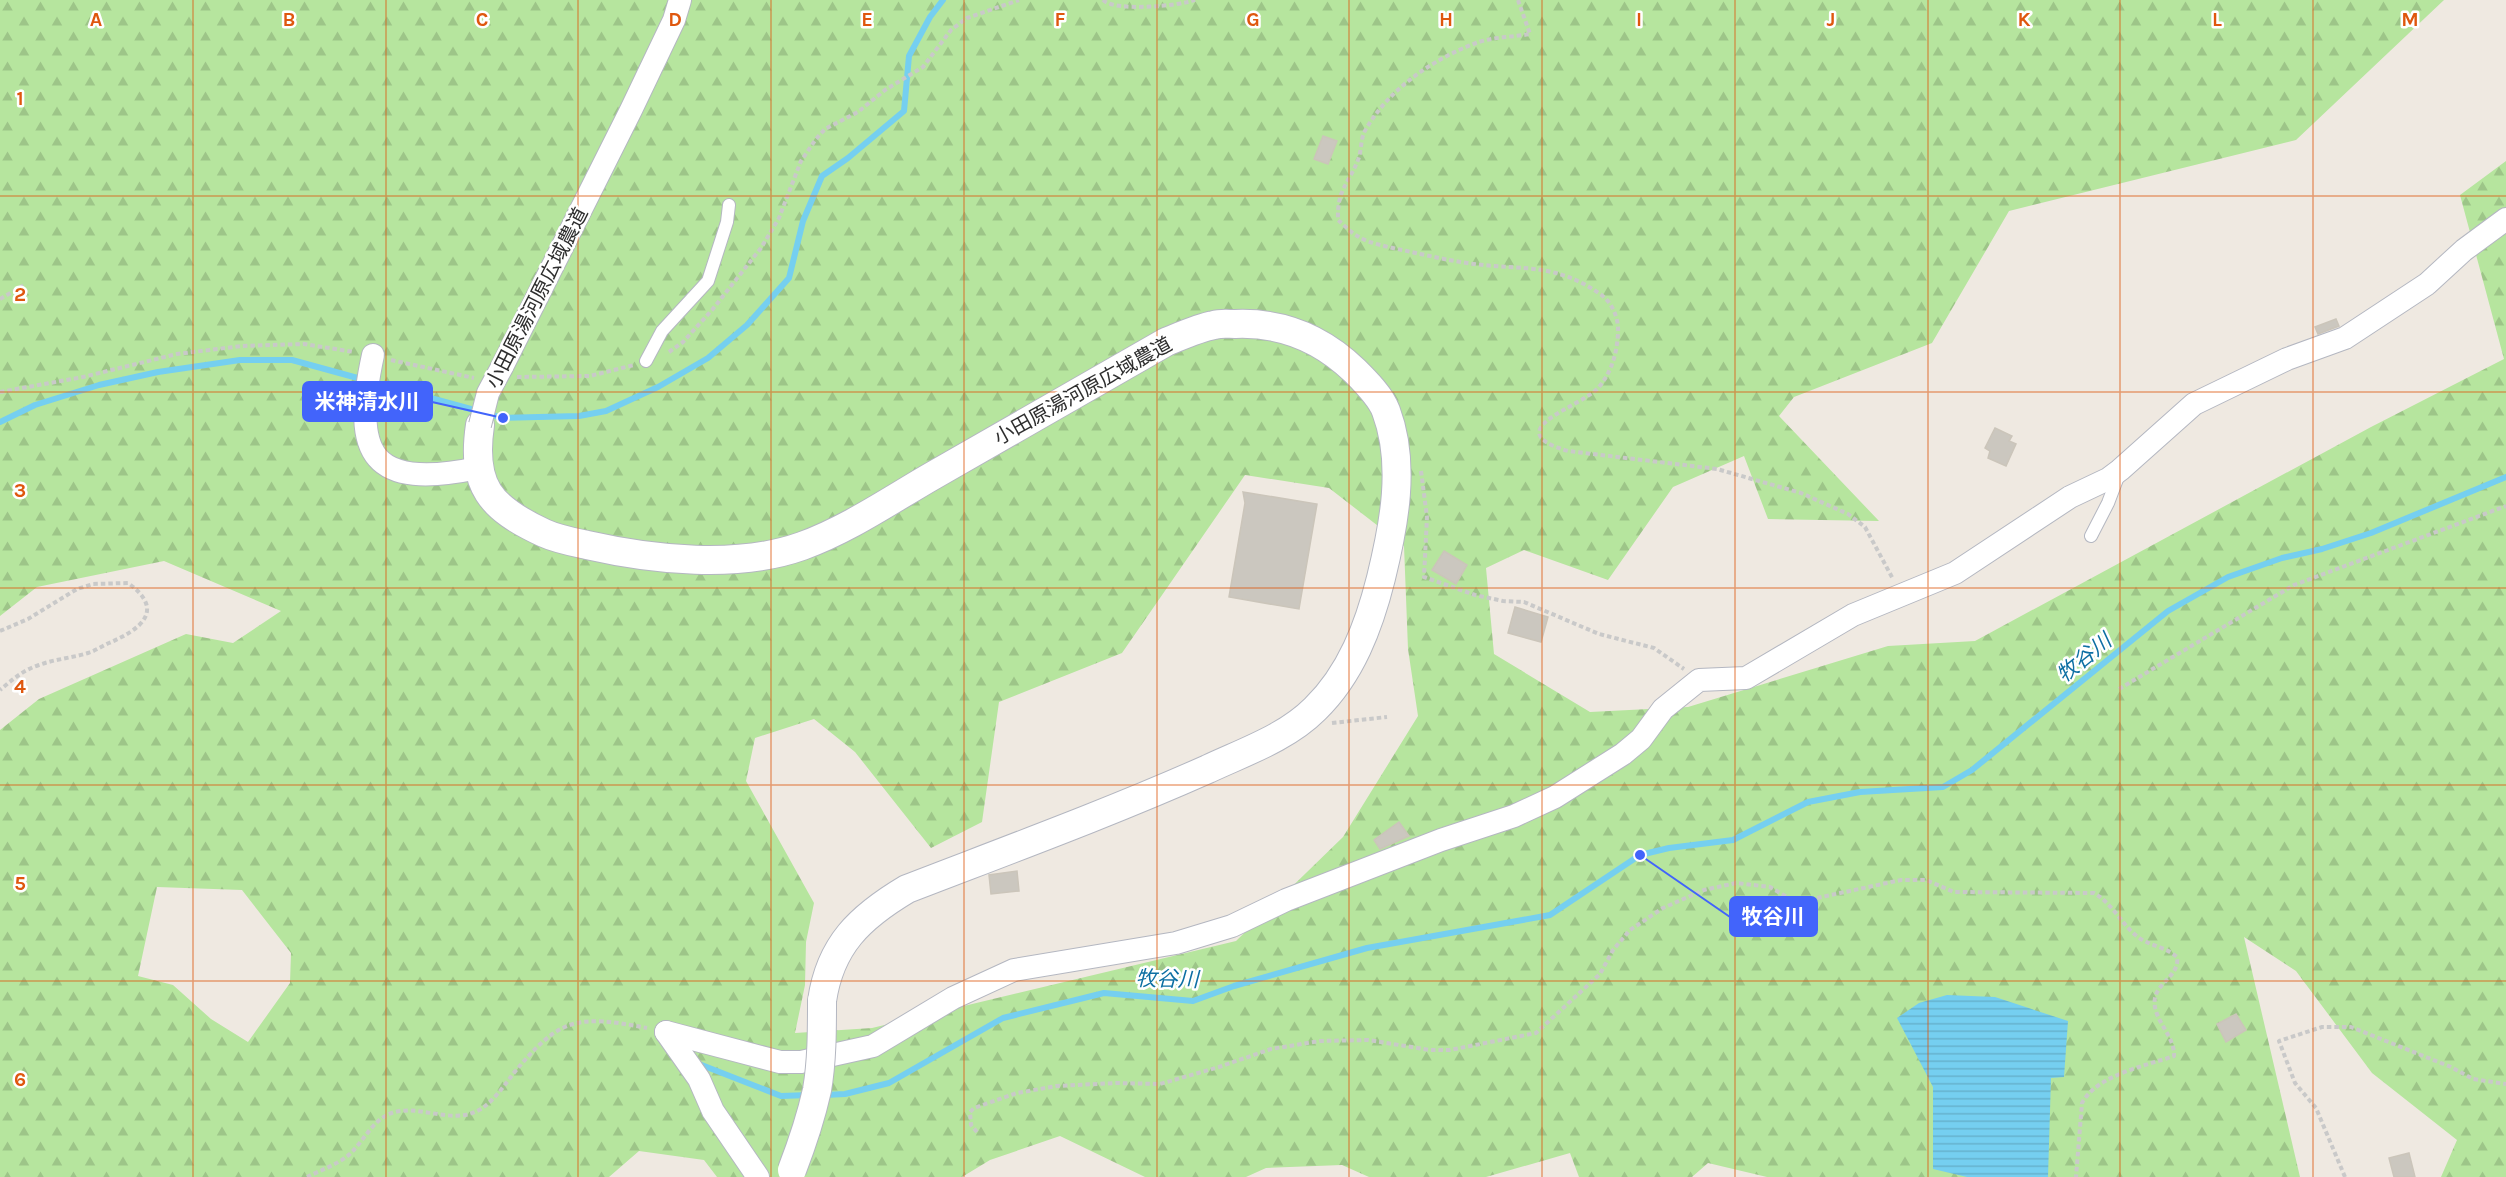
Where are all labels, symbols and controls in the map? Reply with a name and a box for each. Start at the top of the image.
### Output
text: A [90,8,103,31]
text: B [283,8,295,31]
text: C [476,8,488,31]
text: D [668,8,682,31]
text: E [861,8,873,31]
text: F [1055,8,1066,31]
text: G [1246,8,1260,31]
text: H [1439,8,1453,31]
text: I [1636,8,1642,31]
text: J [1827,8,1835,31]
text: K [2017,8,2031,31]
text: L [2212,8,2222,31]
text: M [2401,8,2419,31]
text: 1 [16,87,24,110]
street label: 小田原湯河原広域農道 [481,204,593,392]
text: 2 [14,283,26,306]
street label: 小田原湯河原広域農道 [990,332,1176,450]
callout: 米神清水川 [303,382,432,421]
text: 米神清水川 [315,390,420,414]
text: 3 [14,479,26,502]
water label: 牧谷川 [2052,628,2118,687]
text: 4 [14,675,26,698]
text: 5 [14,872,26,895]
callout: 牧谷川 [1730,897,1817,936]
text: 牧谷川 [1742,905,1805,929]
water label: 牧谷川 [1135,966,1201,992]
text: 6 [14,1068,26,1091]

